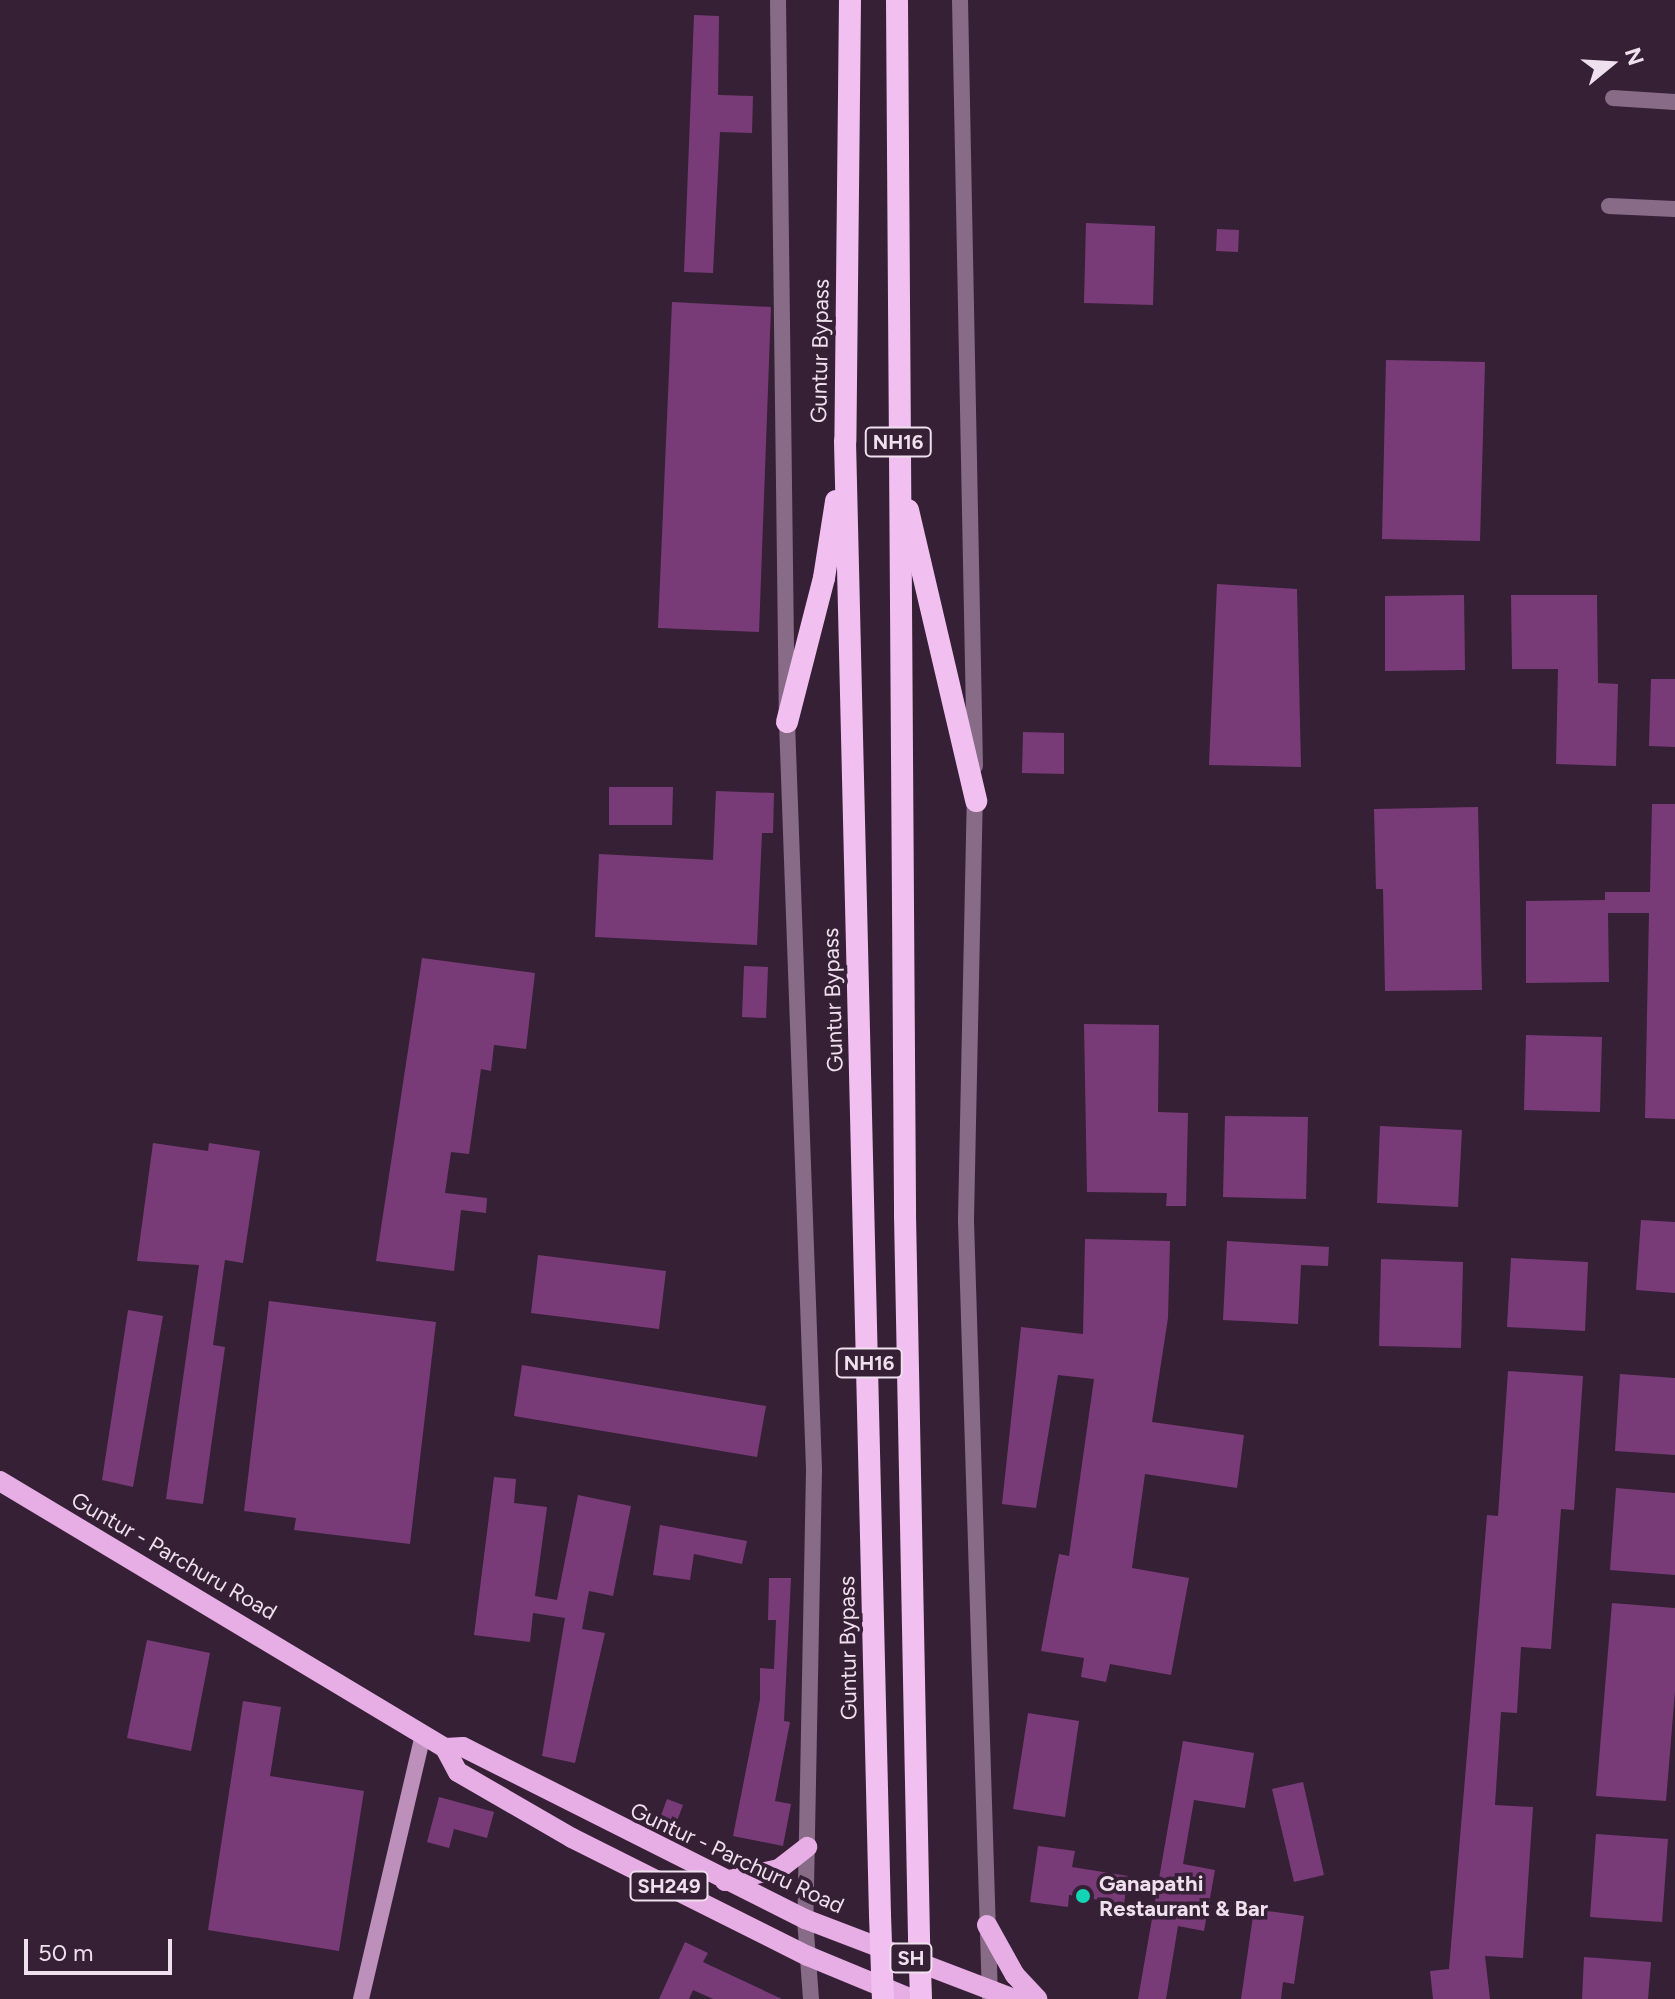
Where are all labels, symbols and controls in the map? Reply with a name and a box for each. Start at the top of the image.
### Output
north arrow [1571,24,1651,104]
text: N [1619,44,1650,69]
street label: Guntur Bypass [806,279,834,423]
road number: NH16 [864,426,932,458]
street label: Guntur Bypass [817,927,849,1073]
road number: NH16 [835,1347,903,1379]
street label: Guntur - Parchuru Road [67,1486,281,1626]
street label: Guntur Bypass [834,1576,862,1720]
street label: Guntur - Parchuru Road [626,1797,848,1919]
road number: SH249 [629,1870,709,1902]
place label: Ganapathi Restaurant & Bar [1099,1870,1268,1922]
marker: Ganapathi Restaurant & Bar [1074,1887,1092,1905]
scale bar [28,1923,176,1973]
text: 50 m [38,1938,94,1967]
road number: SH [889,1942,933,1974]

